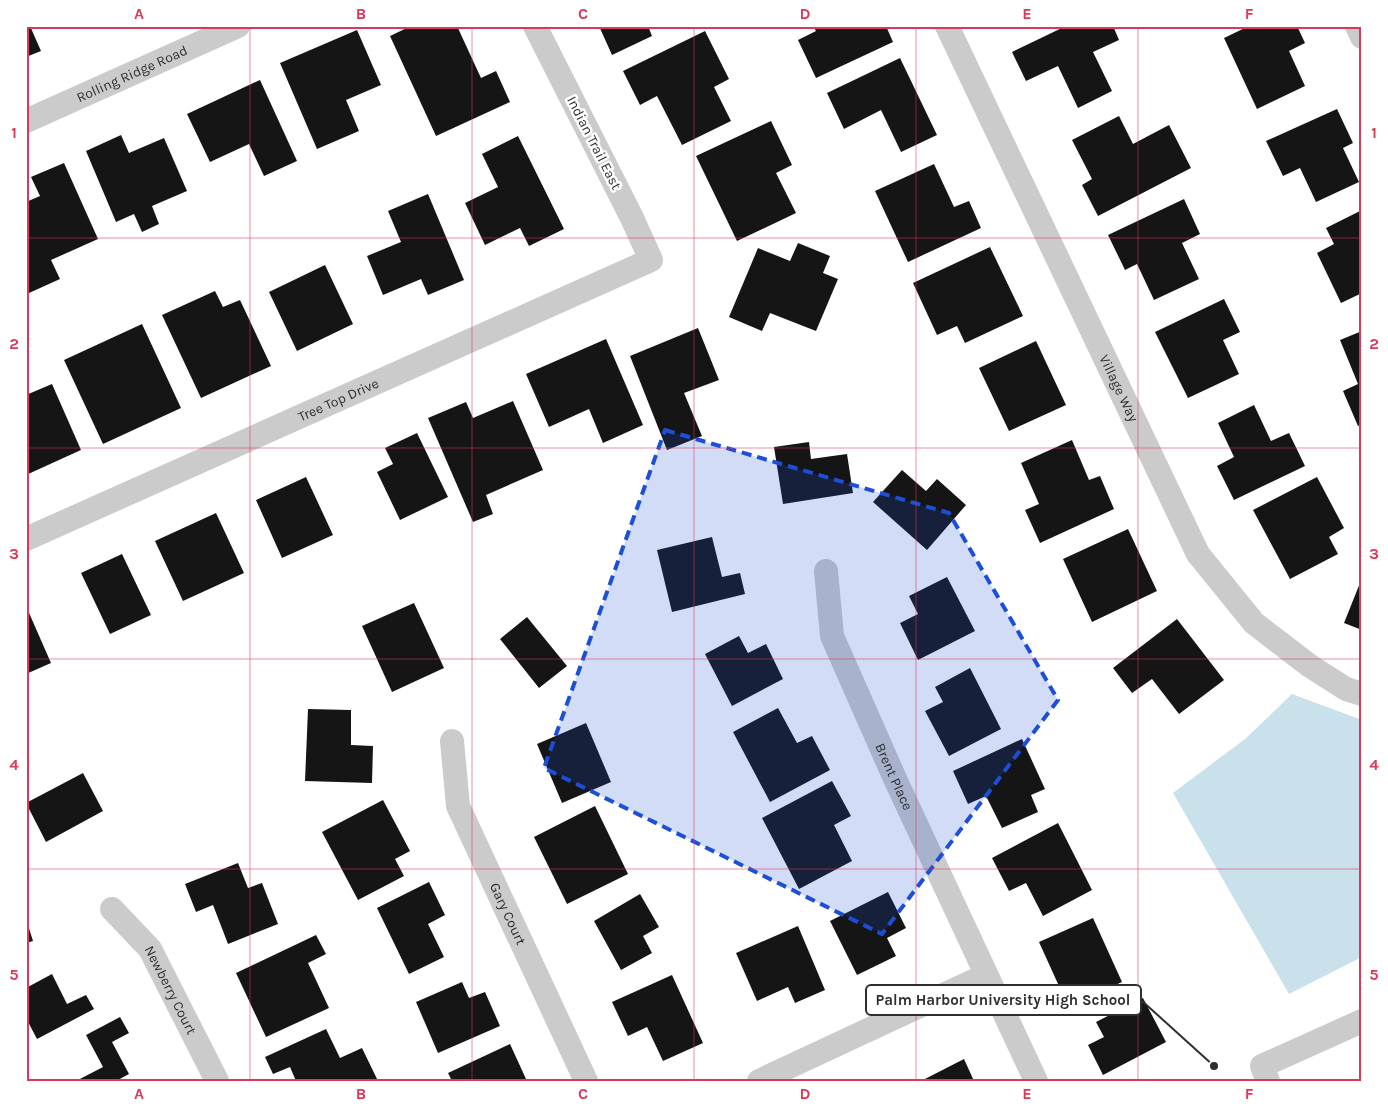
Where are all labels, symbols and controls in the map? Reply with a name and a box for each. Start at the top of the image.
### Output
text: A [134,4,144,23]
text: B [356,4,366,23]
text: C [578,4,588,23]
text: D [800,4,811,23]
text: E [1022,4,1032,23]
text: F [1245,4,1254,23]
street label: Rolling Ridge Road [74,41,190,106]
street label: Indian Trail East [563,93,625,193]
text: 1 [11,123,17,142]
text: 1 [1371,123,1377,142]
text: 2 [9,334,19,353]
text: 2 [1369,334,1379,353]
street label: Village Way [1096,352,1143,425]
street label: Tree Top Drive [295,374,381,425]
text: 3 [9,544,19,563]
text: 3 [1369,544,1379,563]
street label: Brent Place [872,740,917,813]
text: 4 [9,755,19,774]
text: 4 [1369,755,1379,774]
street label: Gary Court [486,880,530,947]
street label: Newberry Court [141,943,200,1037]
text: 5 [9,965,19,984]
text: 5 [1369,965,1379,984]
callout: Palm Harbor University High School [866,985,1141,1015]
text: Palm Harbor University High School [876,991,1130,1009]
text: A [134,1084,144,1103]
text: B [356,1084,366,1103]
text: C [578,1084,588,1103]
text: D [800,1084,811,1103]
text: E [1022,1084,1032,1103]
text: F [1245,1084,1254,1103]

